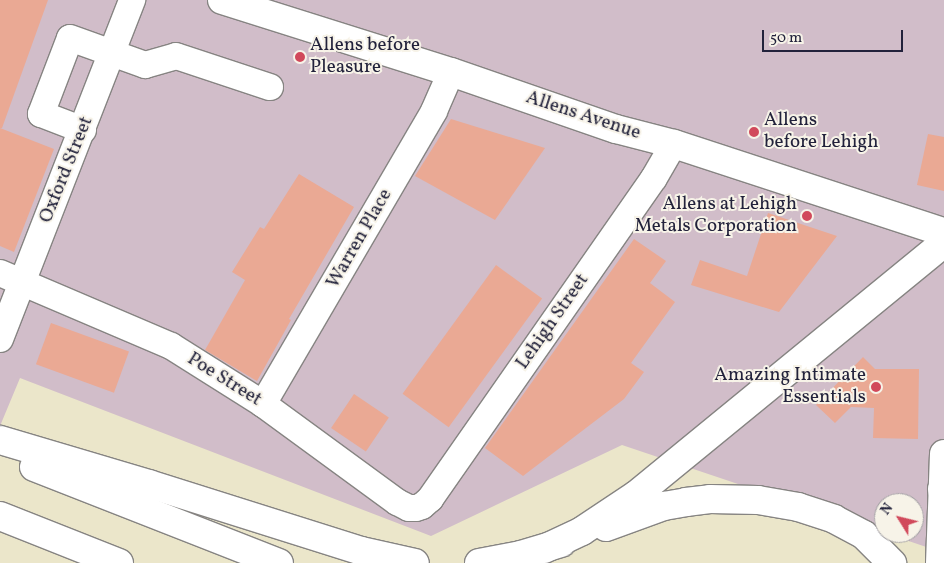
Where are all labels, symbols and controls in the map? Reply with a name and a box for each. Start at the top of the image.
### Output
scale bar [764,20,905,52]
text: 50 m [770,28,802,49]
place label: Allens before Pleasure [310,35,420,79]
marker: Allens before Pleasure [294,51,306,63]
street label: Allens Avenue [523,87,643,145]
place label: Allens before Lehigh [764,110,878,154]
street label: Oxford Street [35,113,99,227]
marker: Allens before Lehigh [748,126,760,138]
street label: Warren Place [322,185,398,293]
place label: Allens at Lehigh Metals Corporation [634,194,797,238]
marker: Allens at Lehigh Metals Corporation [801,210,813,222]
street label: Lehigh Street [512,270,594,374]
street label: Poe Street [183,348,265,412]
place label: Amazing Intimate Essentials [714,365,866,409]
marker: Amazing Intimate Essentials [870,381,882,393]
north arrow [874,493,924,543]
text: N [877,500,898,519]

